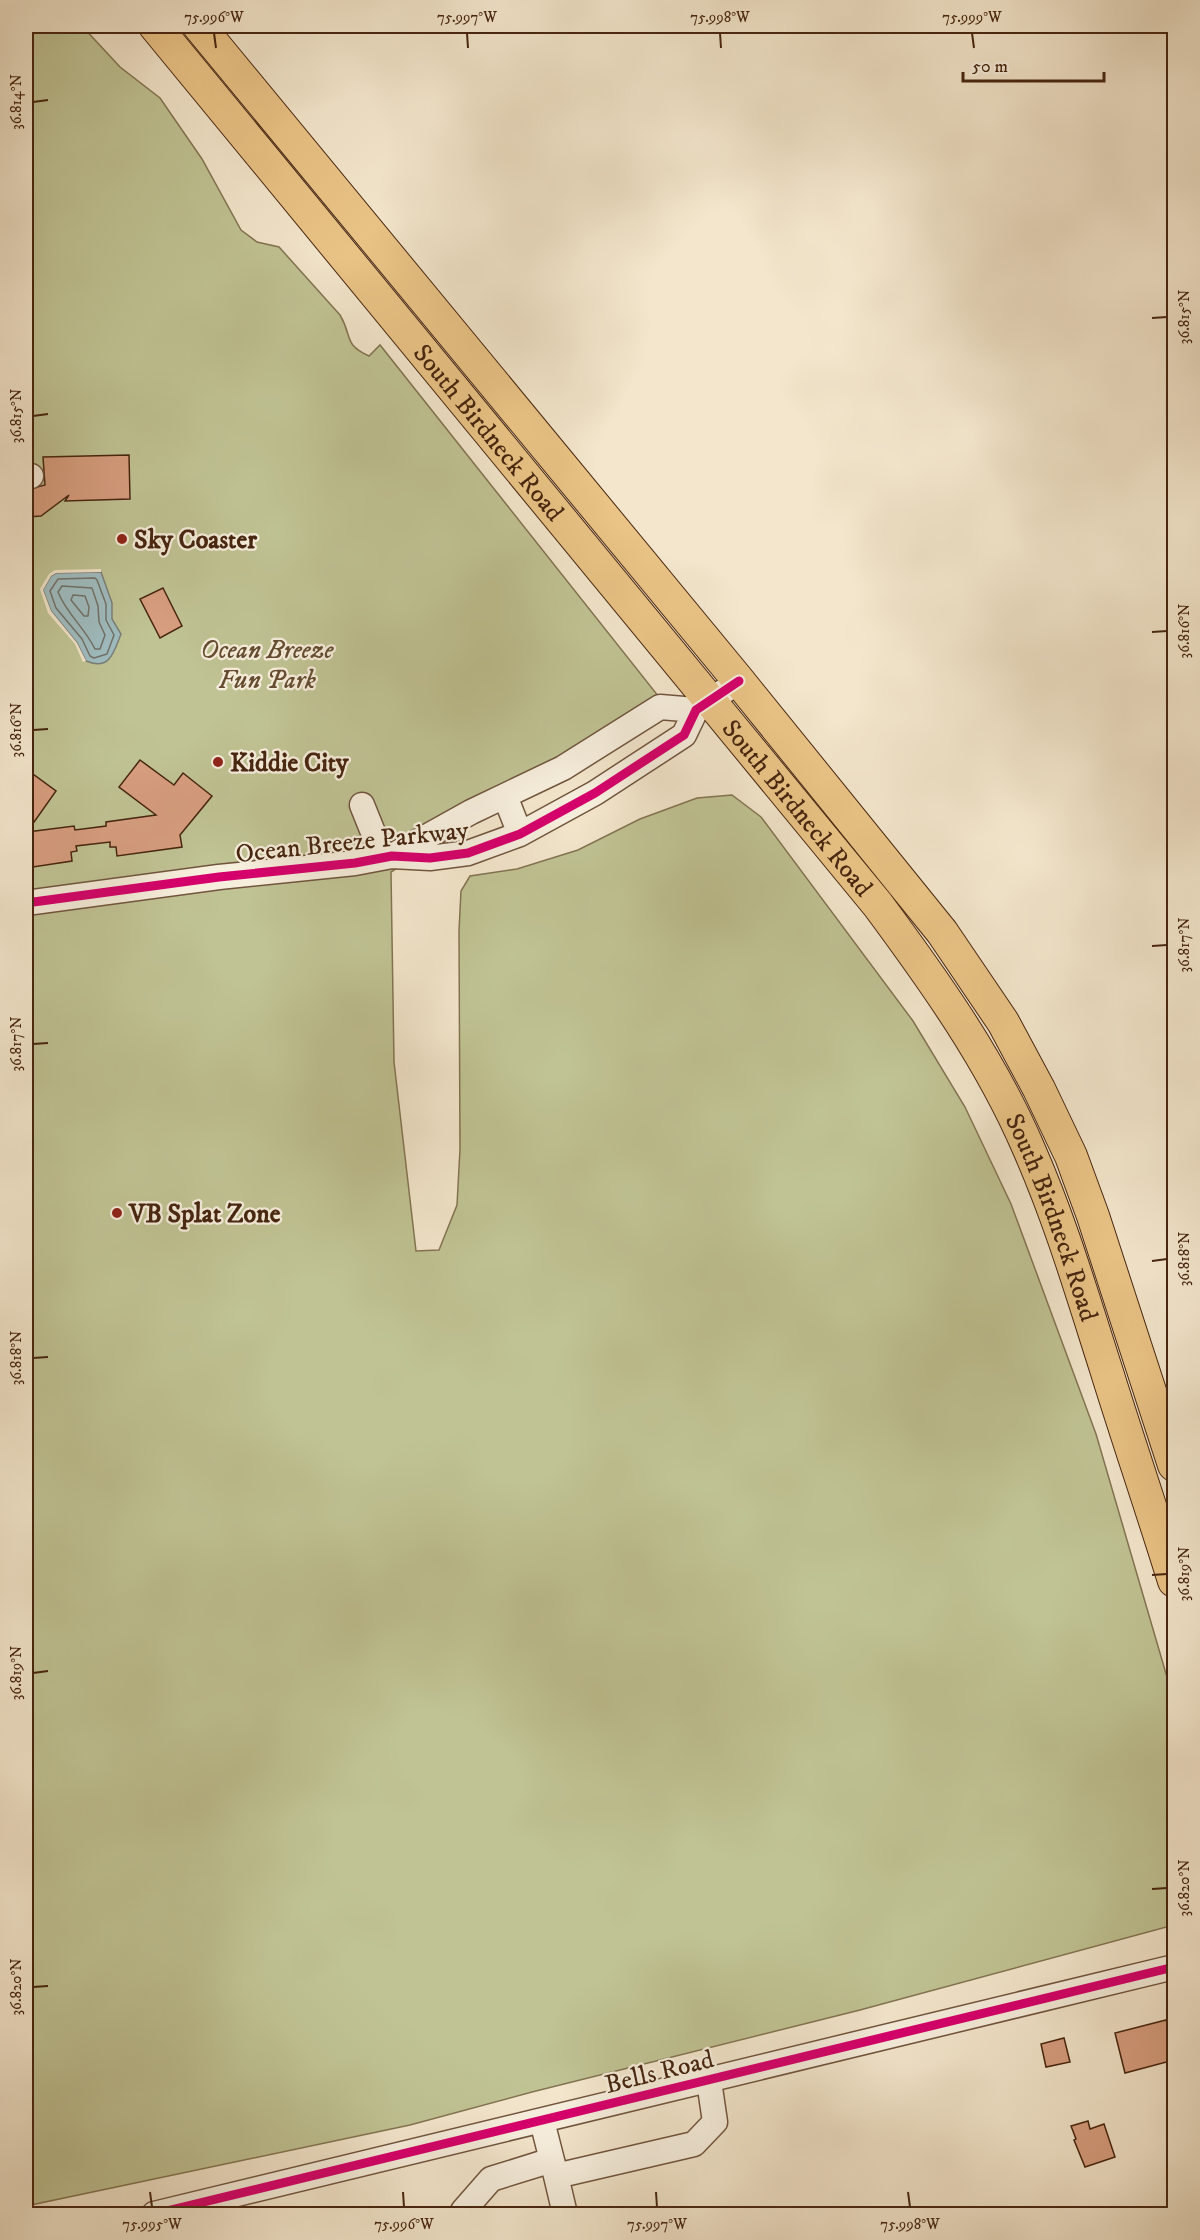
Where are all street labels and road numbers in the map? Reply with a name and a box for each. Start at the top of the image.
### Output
street label: South Birdneck Road [405,338,571,529]
street label: South Birdneck Road [714,713,879,904]
street label: Ocean Breeze Parkway [234,814,471,871]
street label: South Birdneck Road [997,1108,1105,1326]
street label: Bells Road [602,2043,717,2102]

